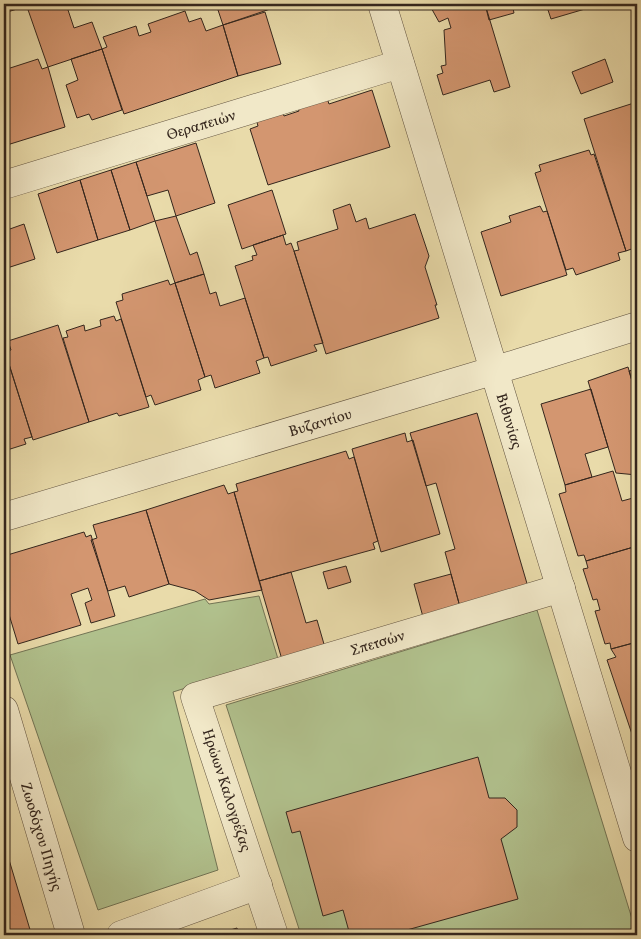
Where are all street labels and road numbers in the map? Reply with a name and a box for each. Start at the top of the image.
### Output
street label: Θεραπειών [164,106,239,147]
street label: Βιθυνίας [490,391,527,452]
street label: Βυζαντίου [287,405,355,443]
street label: Σπετσών [348,626,407,662]
street label: Ηρώων Καλογρέζας [196,726,255,855]
street label: Ζωοδόχου Πηγής [14,780,66,894]

